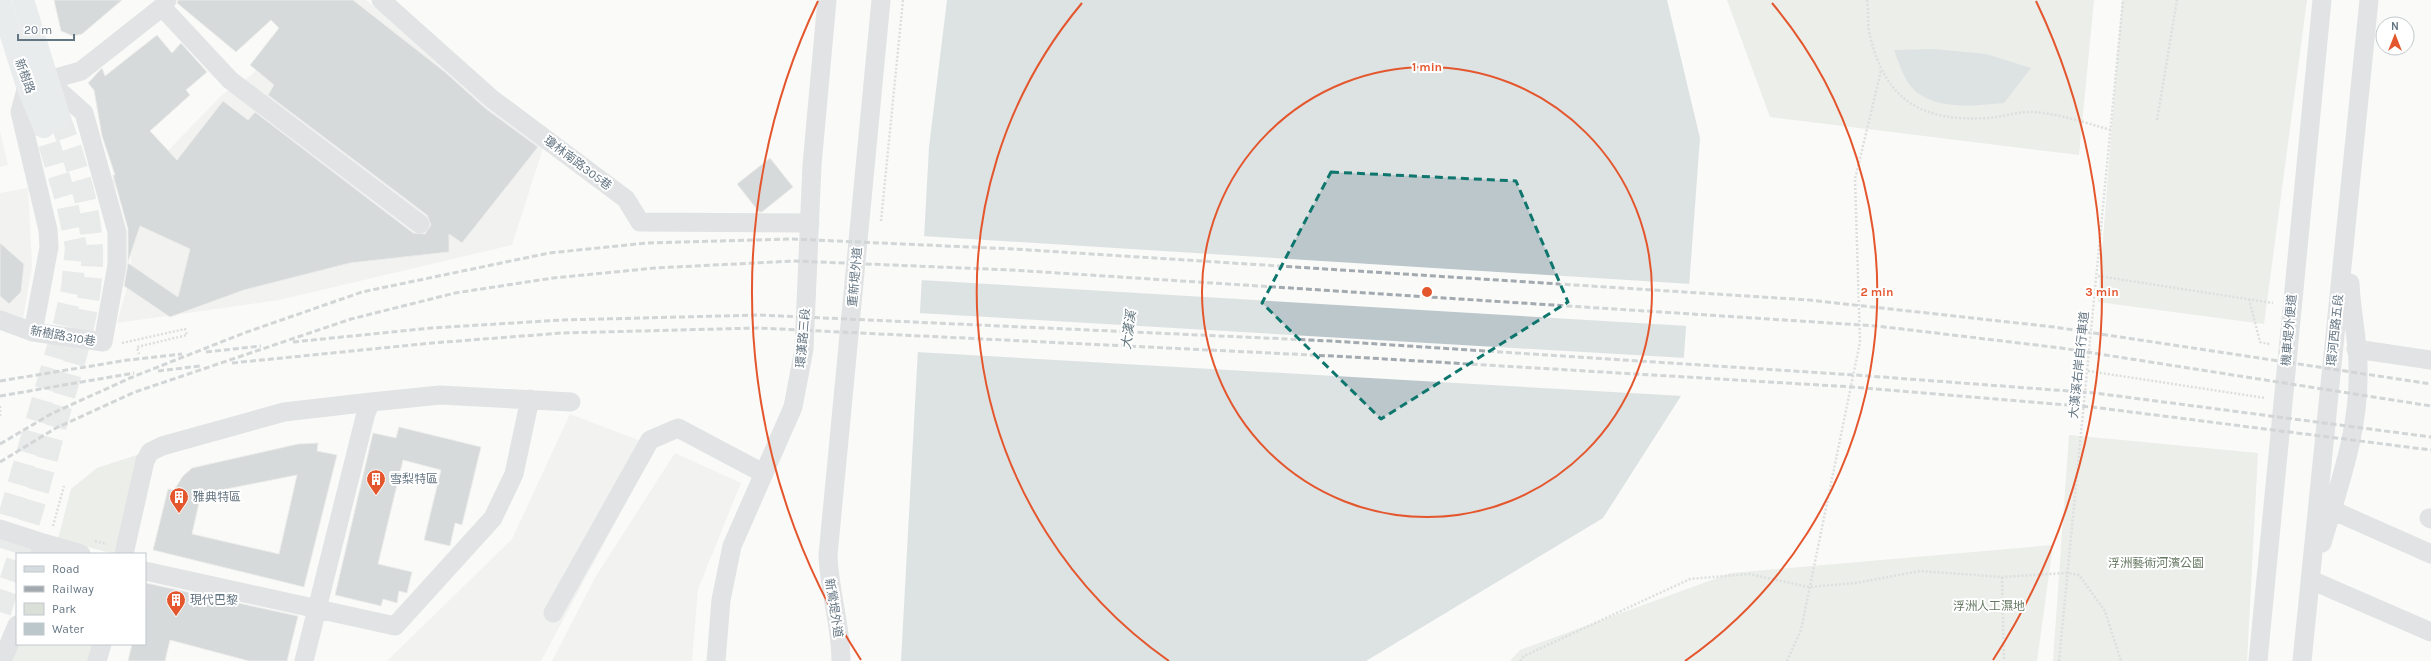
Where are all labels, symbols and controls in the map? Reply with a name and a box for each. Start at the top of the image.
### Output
scale bar [18,16,74,42]
north arrow [2375,16,2415,56]
text: N [2391,20,2399,33]
text: 20 m [24,23,52,37]
street label: 新樹路 [12,57,38,95]
text: 1 min [1412,60,1442,74]
street label: 瓊林南路305巷 [541,133,615,193]
street label: 重新堤外道 [845,246,865,308]
centre of rings [1420,285,1434,299]
text: 2 min [1860,285,1894,299]
text: 3 min [2085,285,2119,299]
street label: 環河西路五段 [2324,293,2346,367]
street label: 機車堤外便道 [2279,294,2299,366]
street label: 環漢路三段 [793,307,813,369]
water label: 大漢溪 [1118,308,1139,350]
street label: 大漢溪右岸自行車道 [2066,311,2092,419]
street label: 新樹路310巷 [29,323,97,349]
building icon: 雪梨特區 [365,468,387,496]
place label: 雪梨特區 [390,472,438,486]
building icon: 雅典特區 [168,486,190,514]
place label: 雅典特區 [193,490,241,504]
legend [16,553,146,645]
park label: 浮洲藝術河濱公園 [2108,556,2204,570]
text: Road [52,562,80,576]
street label: 新鶯堤外道 [822,577,846,639]
text: Railway [52,582,94,596]
building icon: 現代巴黎 [165,589,187,617]
place label: 現代巴黎 [190,593,238,607]
park label: 浮洲人工濕地 [1953,599,2025,613]
text: Park [52,602,77,616]
text: Water [52,622,85,636]

